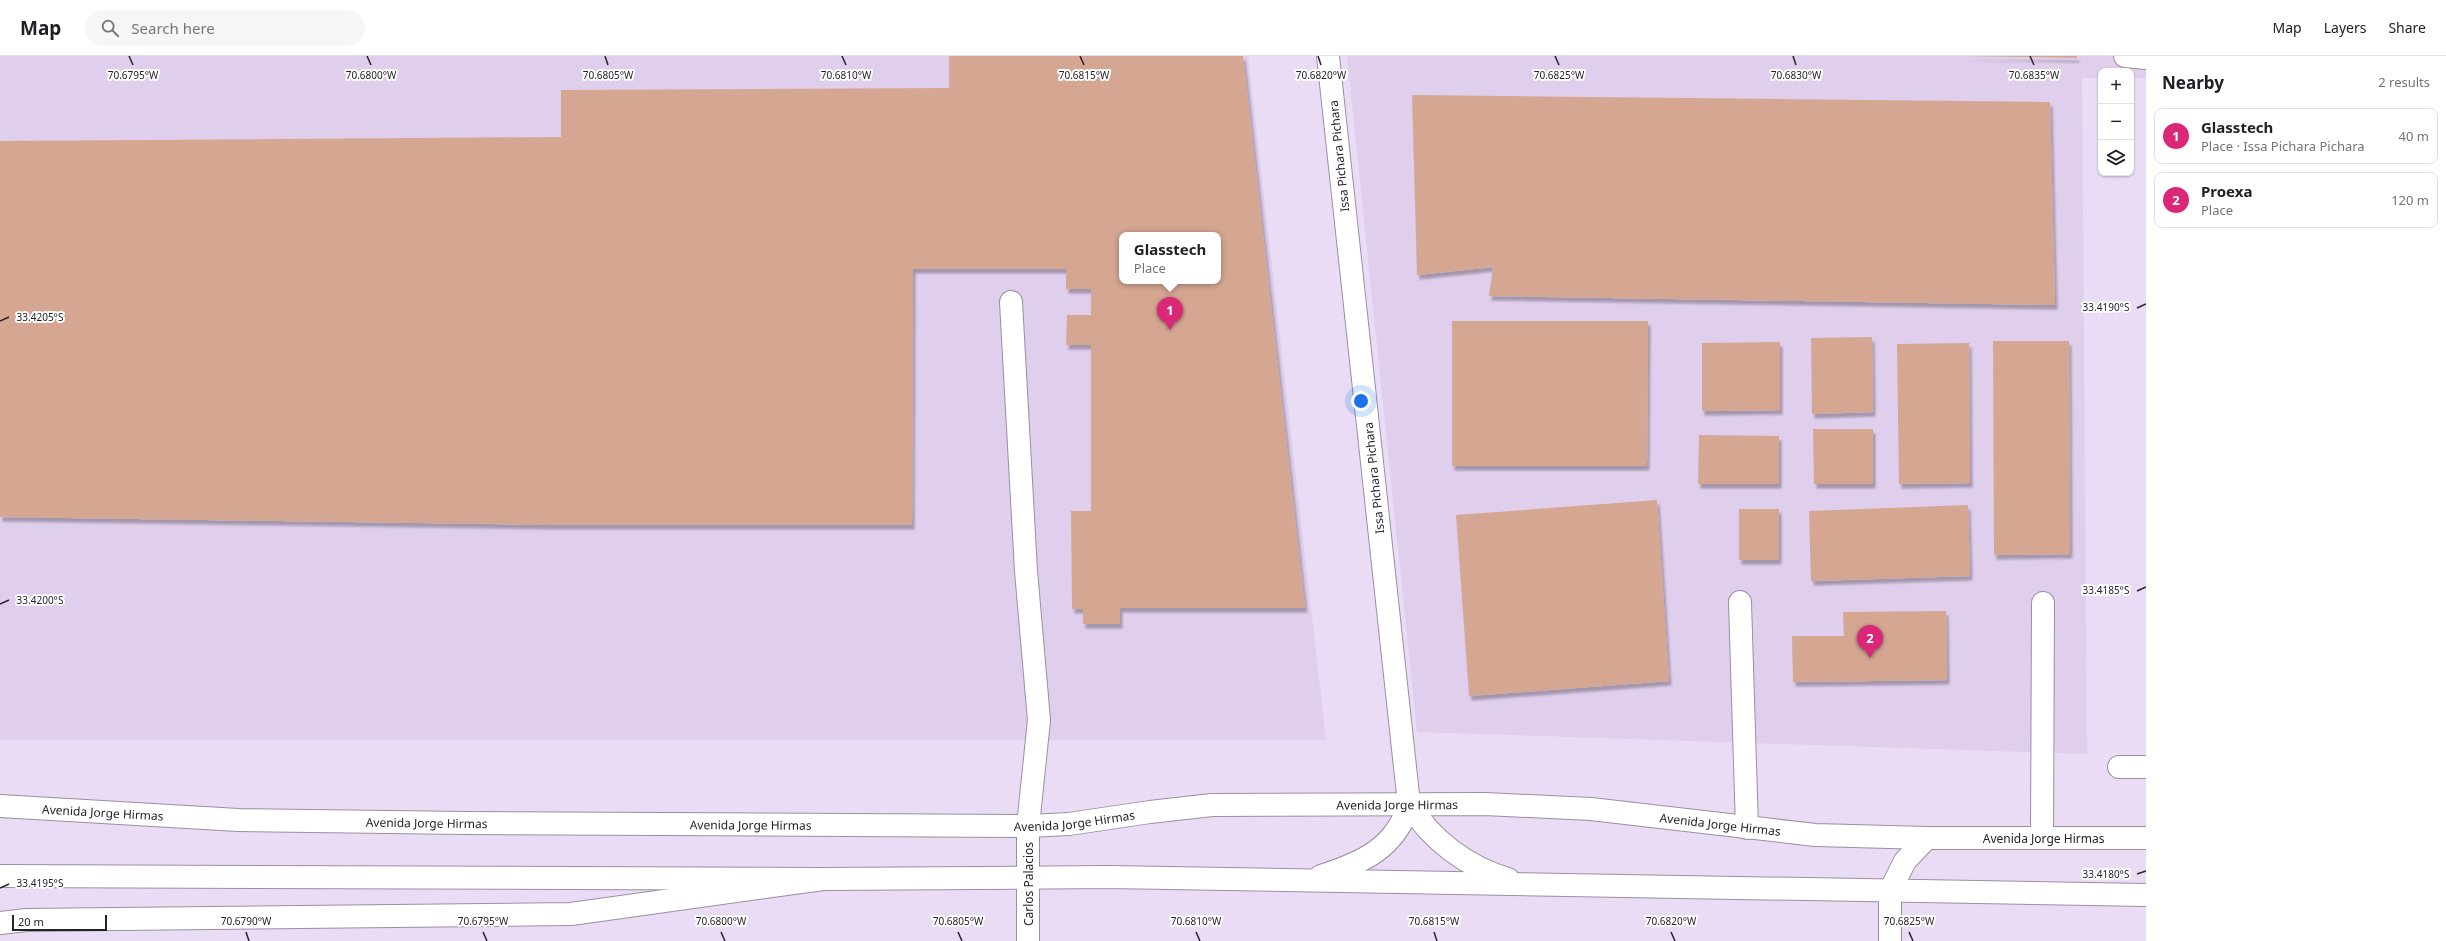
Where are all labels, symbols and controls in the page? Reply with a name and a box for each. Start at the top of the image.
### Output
search box [85,10,365,46]
text: Map [20,15,61,41]
icon: search [99,17,121,39]
text: Search here [131,18,215,38]
text: Map [2273,18,2302,37]
text: Layers [2324,18,2366,37]
text: Share [2388,18,2426,37]
text: 70.6795°W [108,68,159,82]
text: 70.6800°W [346,68,397,82]
text: 70.6805°W [583,68,634,82]
text: 70.6810°W [821,68,872,82]
text: 70.6815°W [1059,68,1110,82]
text: 70.6820°W [1296,68,1347,82]
text: 70.6825°W [1534,68,1585,82]
text: 70.6830°W [1771,68,1822,82]
text: 70.6835°W [2009,68,2060,82]
map controls [2098,68,2134,176]
button: + [2098,68,2134,104]
text: Nearby [2162,71,2224,94]
text: 2 results [2378,73,2430,91]
street label: Issa Pichara Pichara [1325,99,1353,213]
button: − [2098,104,2134,140]
text: Glasstech [2201,117,2273,137]
text: 1 [2172,127,2180,145]
text: 40 m [2399,127,2429,145]
text: Place · Issa Pichara Pichara [2201,137,2365,155]
button: layers [2098,140,2134,176]
text: Proexa [2201,181,2252,201]
text: 2 [2172,191,2180,209]
text: 120 m [2391,191,2429,209]
text: Place [2201,201,2233,219]
popup [1119,232,1221,284]
text: Glasstech [1134,239,1206,259]
text: Place [1134,259,1166,277]
pin: 1 [1157,297,1183,330]
text: 33.4190°S [2083,300,2130,314]
text: 33.4205°S [17,310,64,324]
your location [1351,391,1371,411]
street label: Issa Pichara Pichara [1360,421,1388,535]
text: 33.4185°S [2083,583,2130,597]
text: 33.4200°S [17,593,64,607]
pin: 2 [1857,625,1883,658]
street label: Avenida Jorge Hirmas [1336,796,1458,813]
street label: Avenida Jorge Hirmas [42,800,164,824]
street label: Avenida Jorge Hirmas [1014,806,1136,835]
street label: Avenida Jorge Hirmas [1659,809,1782,839]
street label: Avenida Jorge Hirmas [366,813,488,832]
street label: Avenida Jorge Hirmas [690,816,812,833]
street label: Avenida Jorge Hirmas [1983,830,2105,847]
street label: Carlos Palacios [1020,842,1037,926]
text: 33.4180°S [2083,867,2130,881]
text: 33.4195°S [17,876,64,890]
scale bar [12,913,107,932]
text: 20 m [18,914,44,929]
text: 70.6790°W [221,914,272,928]
text: 70.6795°W [458,914,509,928]
text: 70.6800°W [696,914,747,928]
text: 70.6805°W [933,914,984,928]
text: 70.6810°W [1171,914,1222,928]
text: 70.6815°W [1409,914,1460,928]
text: 70.6820°W [1646,914,1697,928]
text: 70.6825°W [1884,914,1935,928]

